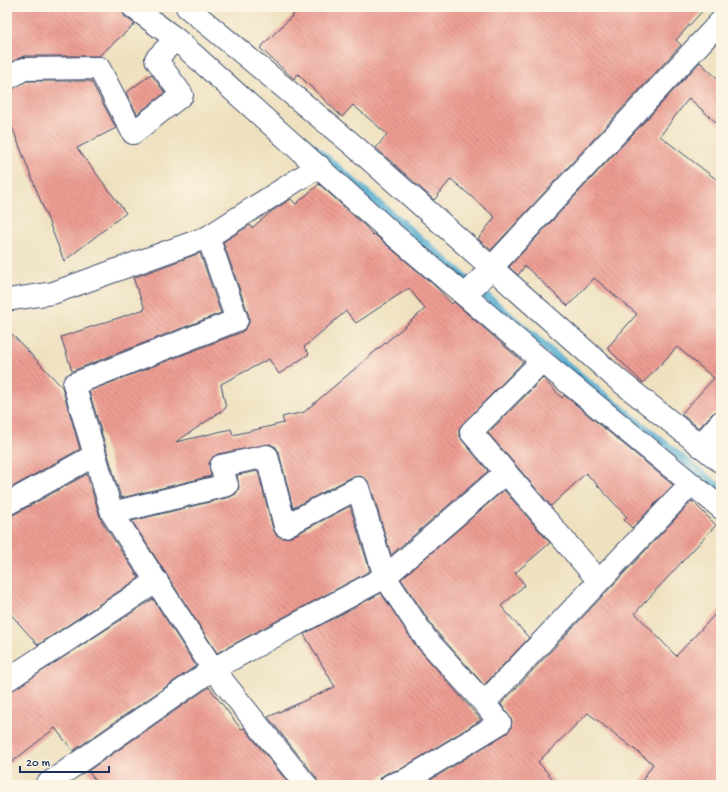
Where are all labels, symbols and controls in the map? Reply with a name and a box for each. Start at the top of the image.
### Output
scale bar [20,748,109,774]
text: 20 m [26,757,51,771]

